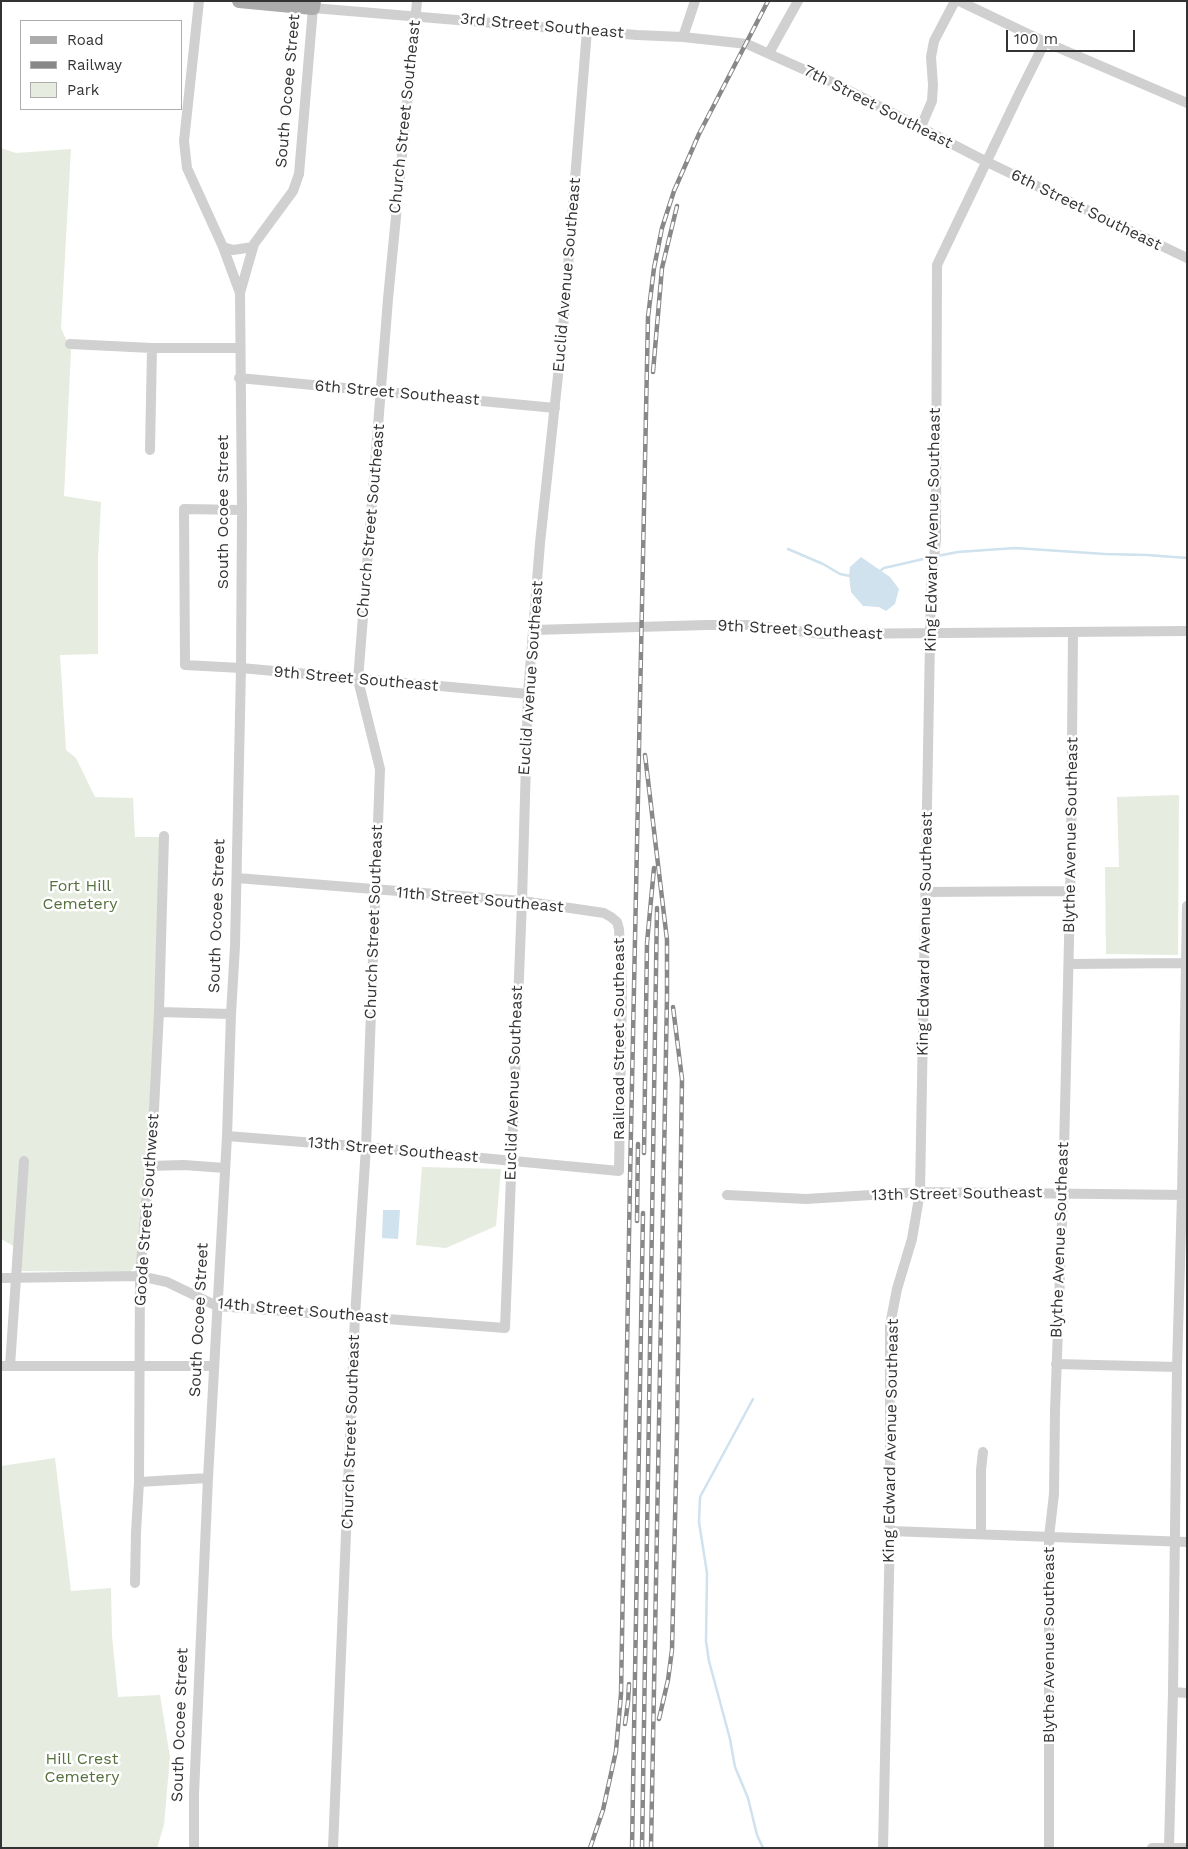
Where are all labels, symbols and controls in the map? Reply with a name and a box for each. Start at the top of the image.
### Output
street label: 3rd Street Southeast [459,9,625,43]
street label: South Ocoee Street [272,13,304,169]
street label: Church Street Southeast [385,19,425,215]
legend [20,20,182,110]
scale bar [1008,20,1137,52]
text: 100 m [1014,30,1058,48]
text: Road [67,31,104,49]
text: Railway [67,56,122,74]
street label: 7th Street Southeast [800,61,956,153]
text: Park [67,81,99,99]
street label: 6th Street Southeast [1008,165,1164,255]
street label: Euclid Avenue Southeast [549,177,585,373]
street label: 6th Street Southeast [314,376,480,410]
street label: King Edward Avenue Southeast [921,408,945,652]
street label: Church Street Southeast [353,423,389,619]
street label: South Ocoee Street [213,435,233,589]
street label: Euclid Avenue Southeast [515,580,547,776]
street label: 9th Street Southeast [717,616,883,644]
street label: 9th Street Southeast [273,662,439,696]
street label: Blythe Avenue Southeast [1060,737,1082,933]
street label: King Edward Avenue Southeast [913,812,937,1056]
street label: Church Street Southeast [361,824,387,1020]
street label: South Ocoee Street [205,839,229,993]
park label: Fort Hill Cemetery [42,876,118,914]
street label: 11th Street Southeast [396,883,564,917]
street label: Railroad Street Southeast [609,938,629,1140]
street label: Euclid Avenue Southeast [501,985,527,1181]
street label: Goode Street Southwest [131,1113,163,1307]
street label: 13th Street Southeast [307,1133,479,1167]
street label: Blythe Avenue Southeast [1047,1142,1073,1338]
street label: 13th Street Southeast [871,1183,1043,1205]
street label: South Ocoee Street [185,1242,213,1398]
street label: 14th Street Southeast [217,1294,389,1328]
street label: King Edward Avenue Southeast [879,1319,903,1563]
street label: Church Street Southeast [338,1334,364,1530]
street label: Blythe Avenue Southeast [1039,1547,1059,1743]
street label: South Ocoee Street [168,1648,192,1802]
park label: Hill Crest Cemetery [44,1749,120,1787]

